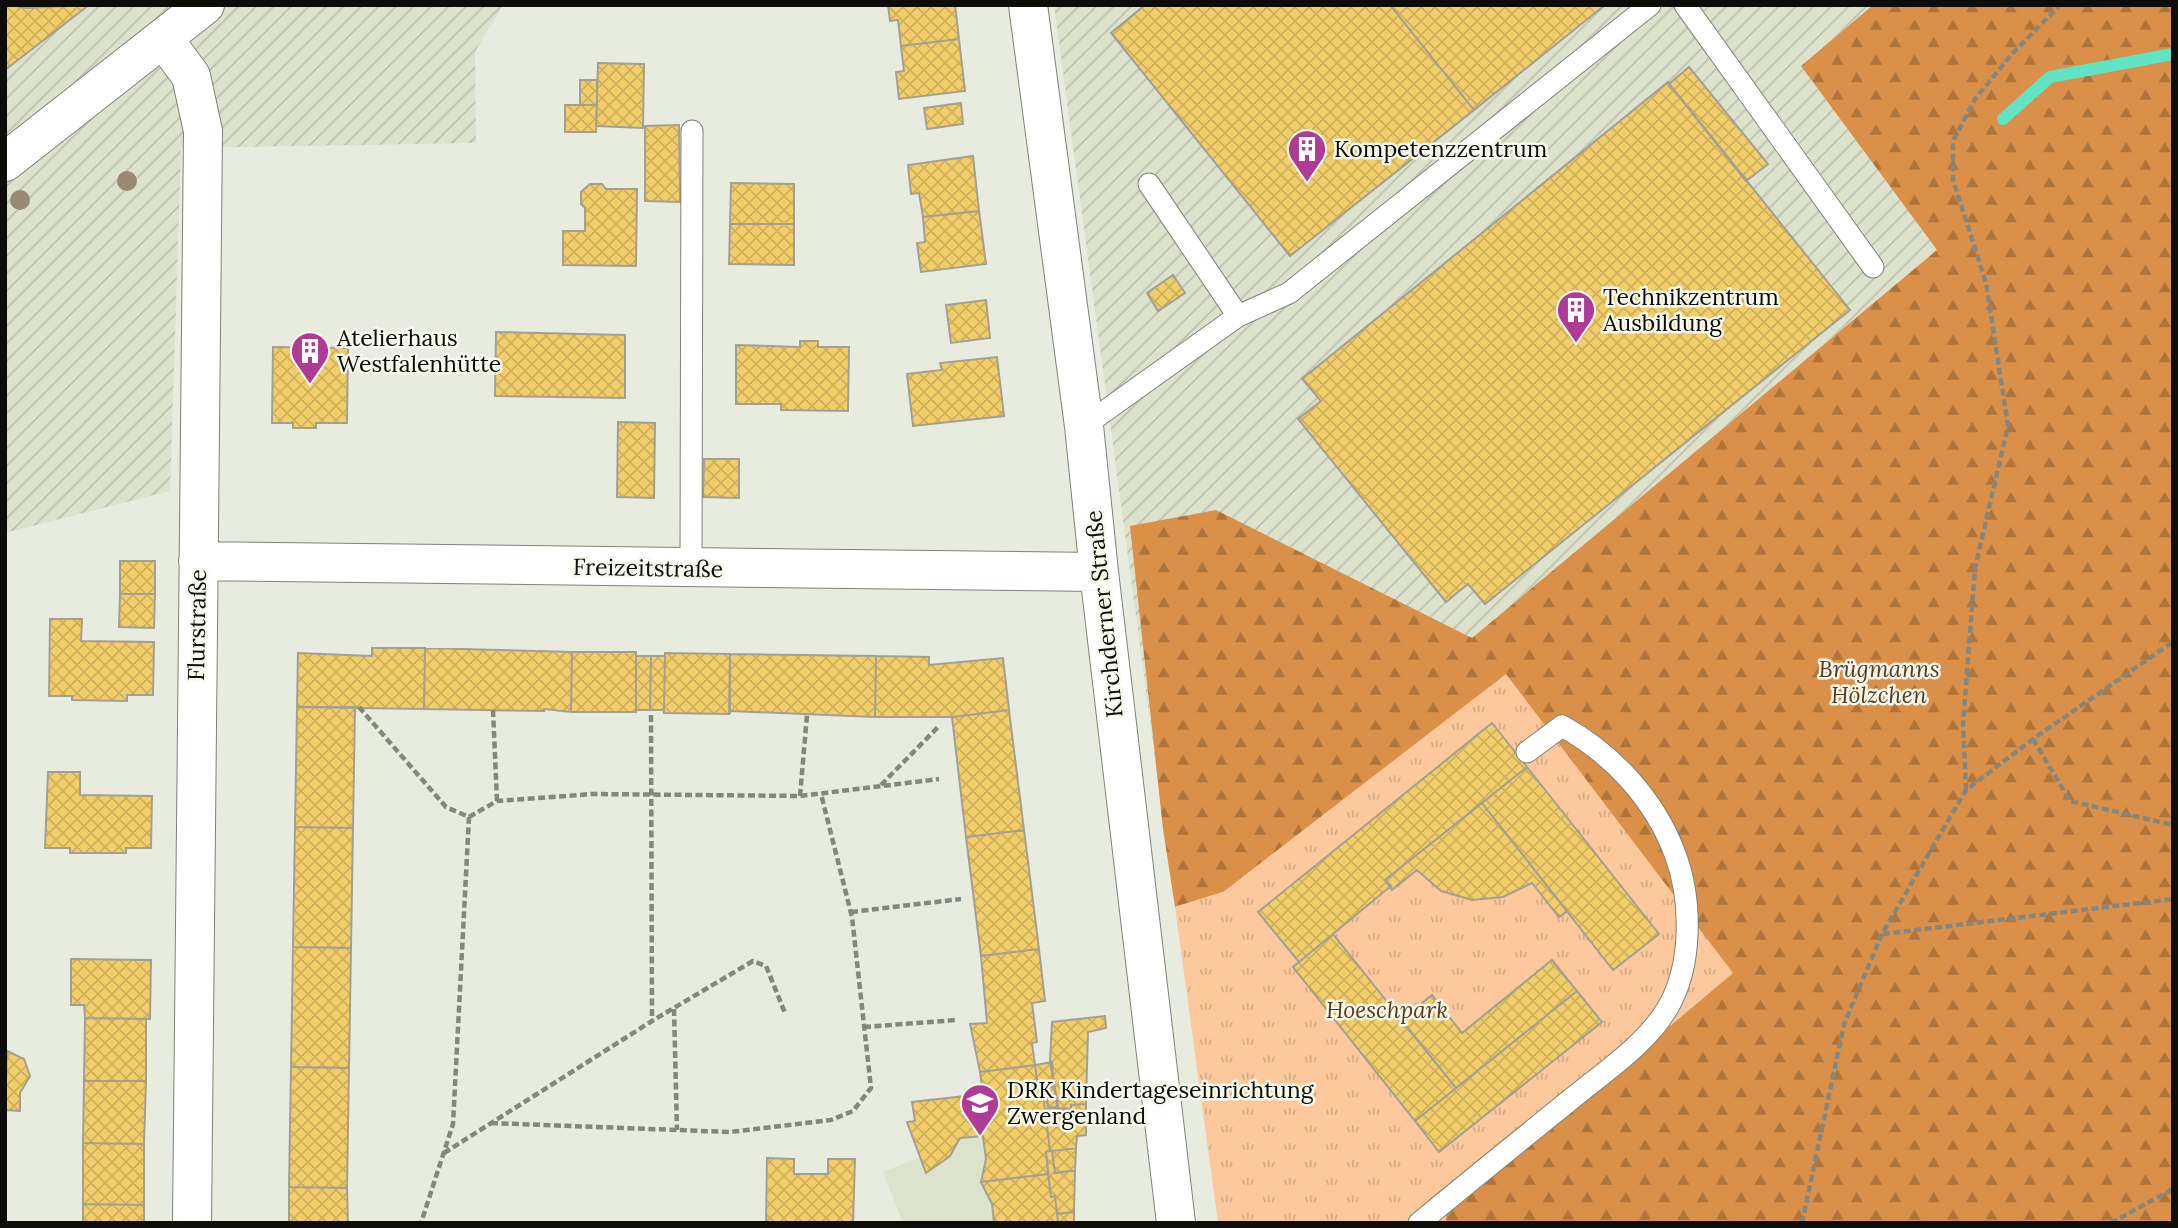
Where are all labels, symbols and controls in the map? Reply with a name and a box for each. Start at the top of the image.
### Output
building icon: Kompetenzzentrum [1286,128,1328,183]
place label: Kompetenzzentrum [1334,134,1547,163]
place label: Technikzentrum Ausbildung [1602,282,1779,337]
building icon: Technikzentrum Ausbildung [1555,289,1597,344]
place label: Atelierhaus Westfalenhütte [336,323,501,378]
building icon: Atelierhaus Westfalenhütte [289,330,331,385]
street label: Kirchderner Straße [1078,509,1129,719]
street label: Freizeitstraße [573,552,723,583]
street label: Flurstraße [181,569,212,681]
park label: Brügmanns Hölzchen [1818,654,1940,709]
park label: Hoeschpark [1326,995,1448,1024]
place label: DRK Kindertageseinrichtung Zwergenland [1007,1075,1315,1130]
school or university icon: DRK Kindertageseinrichtung Zwergenland [959,1082,1001,1137]

